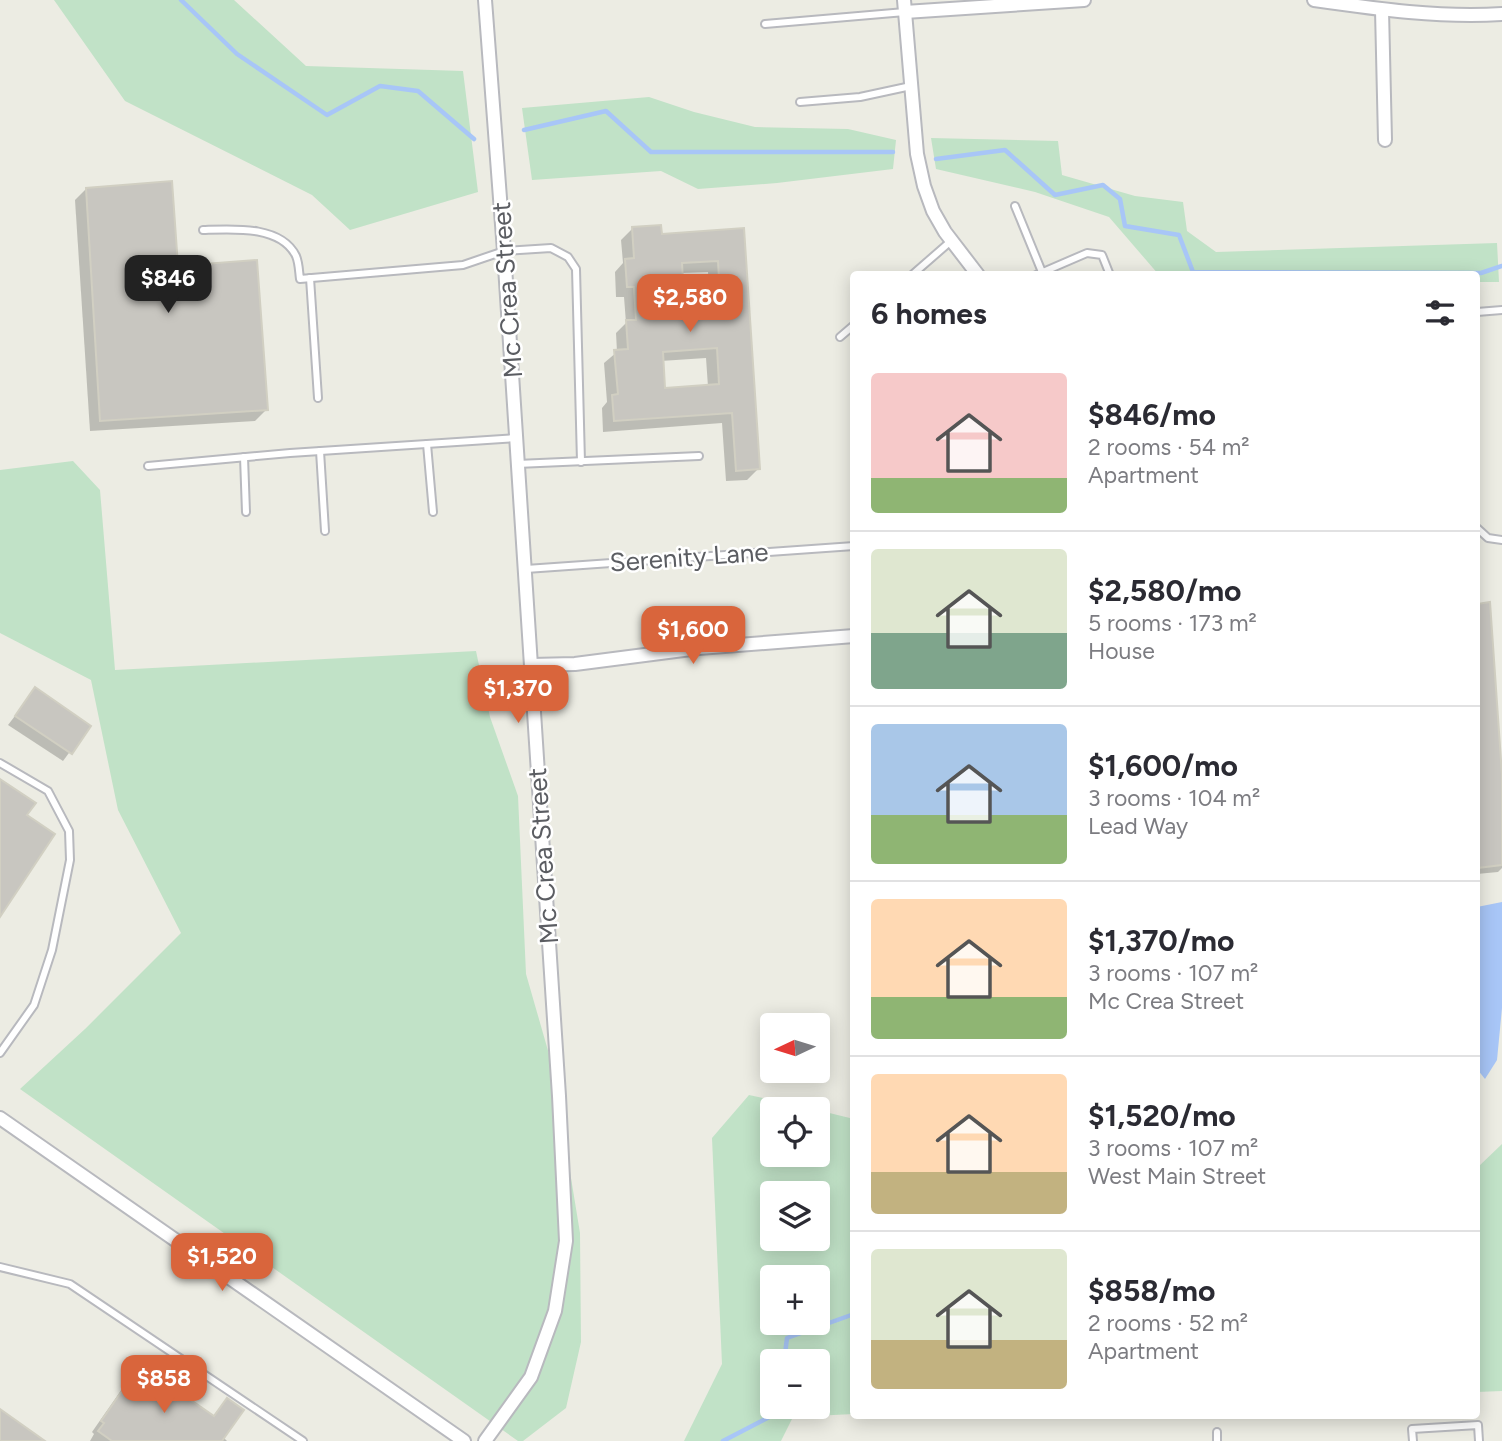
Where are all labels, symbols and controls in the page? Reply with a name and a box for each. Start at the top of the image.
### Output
street label: Mc Crea Street [485,201,529,379]
pin: $846 [127,256,209,315]
text: $846 [141,264,195,292]
pin: $2,580 [633,274,747,334]
text: $2,580 [653,283,727,311]
icon: filters [1421,294,1459,332]
text: 6 homes [871,295,987,332]
text: $846/mo [1088,396,1216,433]
icon: home [927,401,1011,485]
text: 2 rooms · 54 m² [1088,433,1250,461]
text: Apartment [1088,461,1199,489]
street label: Serenity Lane [609,535,769,579]
text: $2,580/mo [1088,572,1241,609]
icon: home [927,577,1011,661]
pin: $1,600 [636,606,750,666]
text: 5 rooms · 173 m² [1088,609,1257,637]
text: $1,600 [657,615,729,643]
text: House [1088,637,1155,665]
pin: $1,370 [461,666,575,725]
text: $1,370 [484,674,552,702]
text: $1,600/mo [1088,747,1238,784]
icon: home [927,752,1011,836]
street label: Mc Crea Street [521,767,565,945]
text: 3 rooms · 104 m² [1088,784,1260,812]
text: Lead Way [1088,812,1188,840]
text: $1,370/mo [1088,922,1234,959]
icon: home [927,927,1011,1011]
text: 3 rooms · 107 m² [1088,959,1258,987]
text: Mc Crea Street [1088,987,1244,1015]
north arrow [760,1013,830,1083]
map controls [760,1013,830,1419]
button: locate [760,1097,830,1167]
text: $1,520/mo [1088,1097,1236,1134]
icon: home [927,1102,1011,1186]
text: 3 rooms · 107 m² [1088,1134,1258,1162]
text: West Main Street [1088,1162,1266,1190]
button: layers [760,1181,830,1251]
pin: $1,520 [165,1234,279,1293]
text: $1,520 [187,1242,257,1270]
button: + [760,1265,830,1335]
text: $858/mo [1088,1272,1215,1309]
icon: home [927,1277,1011,1361]
text: 2 rooms · 52 m² [1088,1309,1248,1337]
text: Apartment [1088,1337,1199,1365]
button: − [760,1349,830,1419]
pin: $858 [123,1356,205,1415]
text: $858 [137,1364,191,1392]

